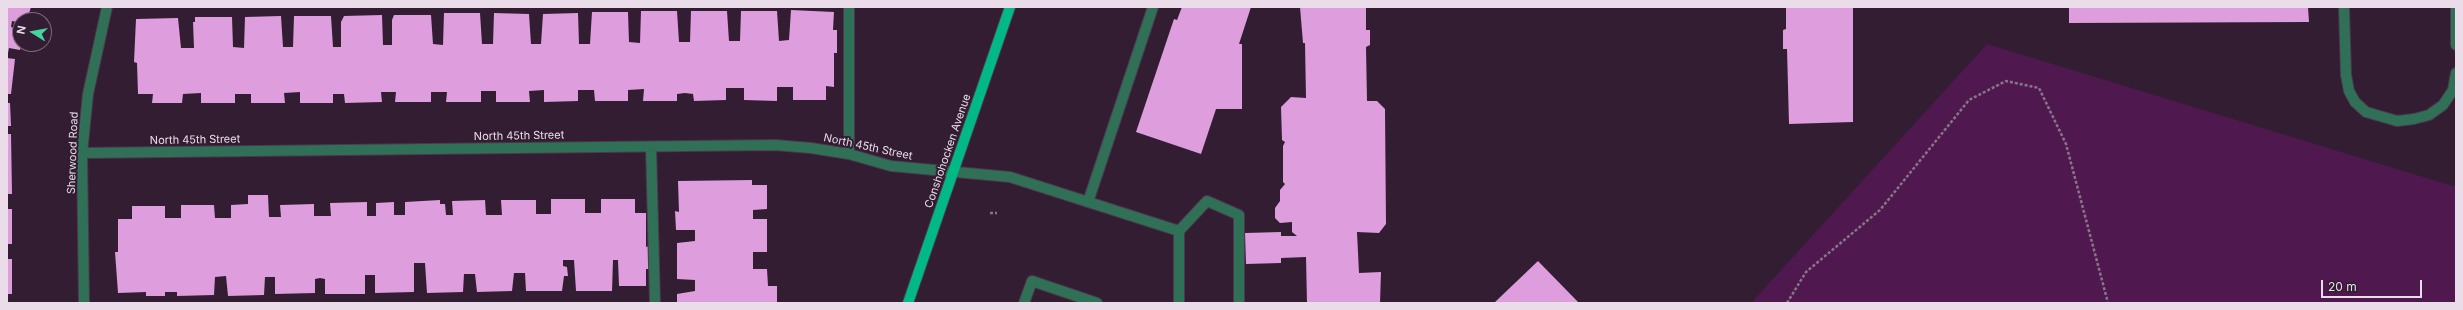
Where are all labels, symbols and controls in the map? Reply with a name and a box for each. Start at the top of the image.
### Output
north arrow [12,12,52,52]
text: N [14,24,29,35]
street label: Conshohocken Avenue [922,92,974,210]
street label: Sherwood Road [65,112,81,194]
street label: North 45th Street [474,129,564,143]
street label: North 45th Street [822,131,914,163]
street label: North 45th Street [150,133,240,147]
scale bar [2323,272,2424,298]
text: 20 m [2328,279,2357,294]

